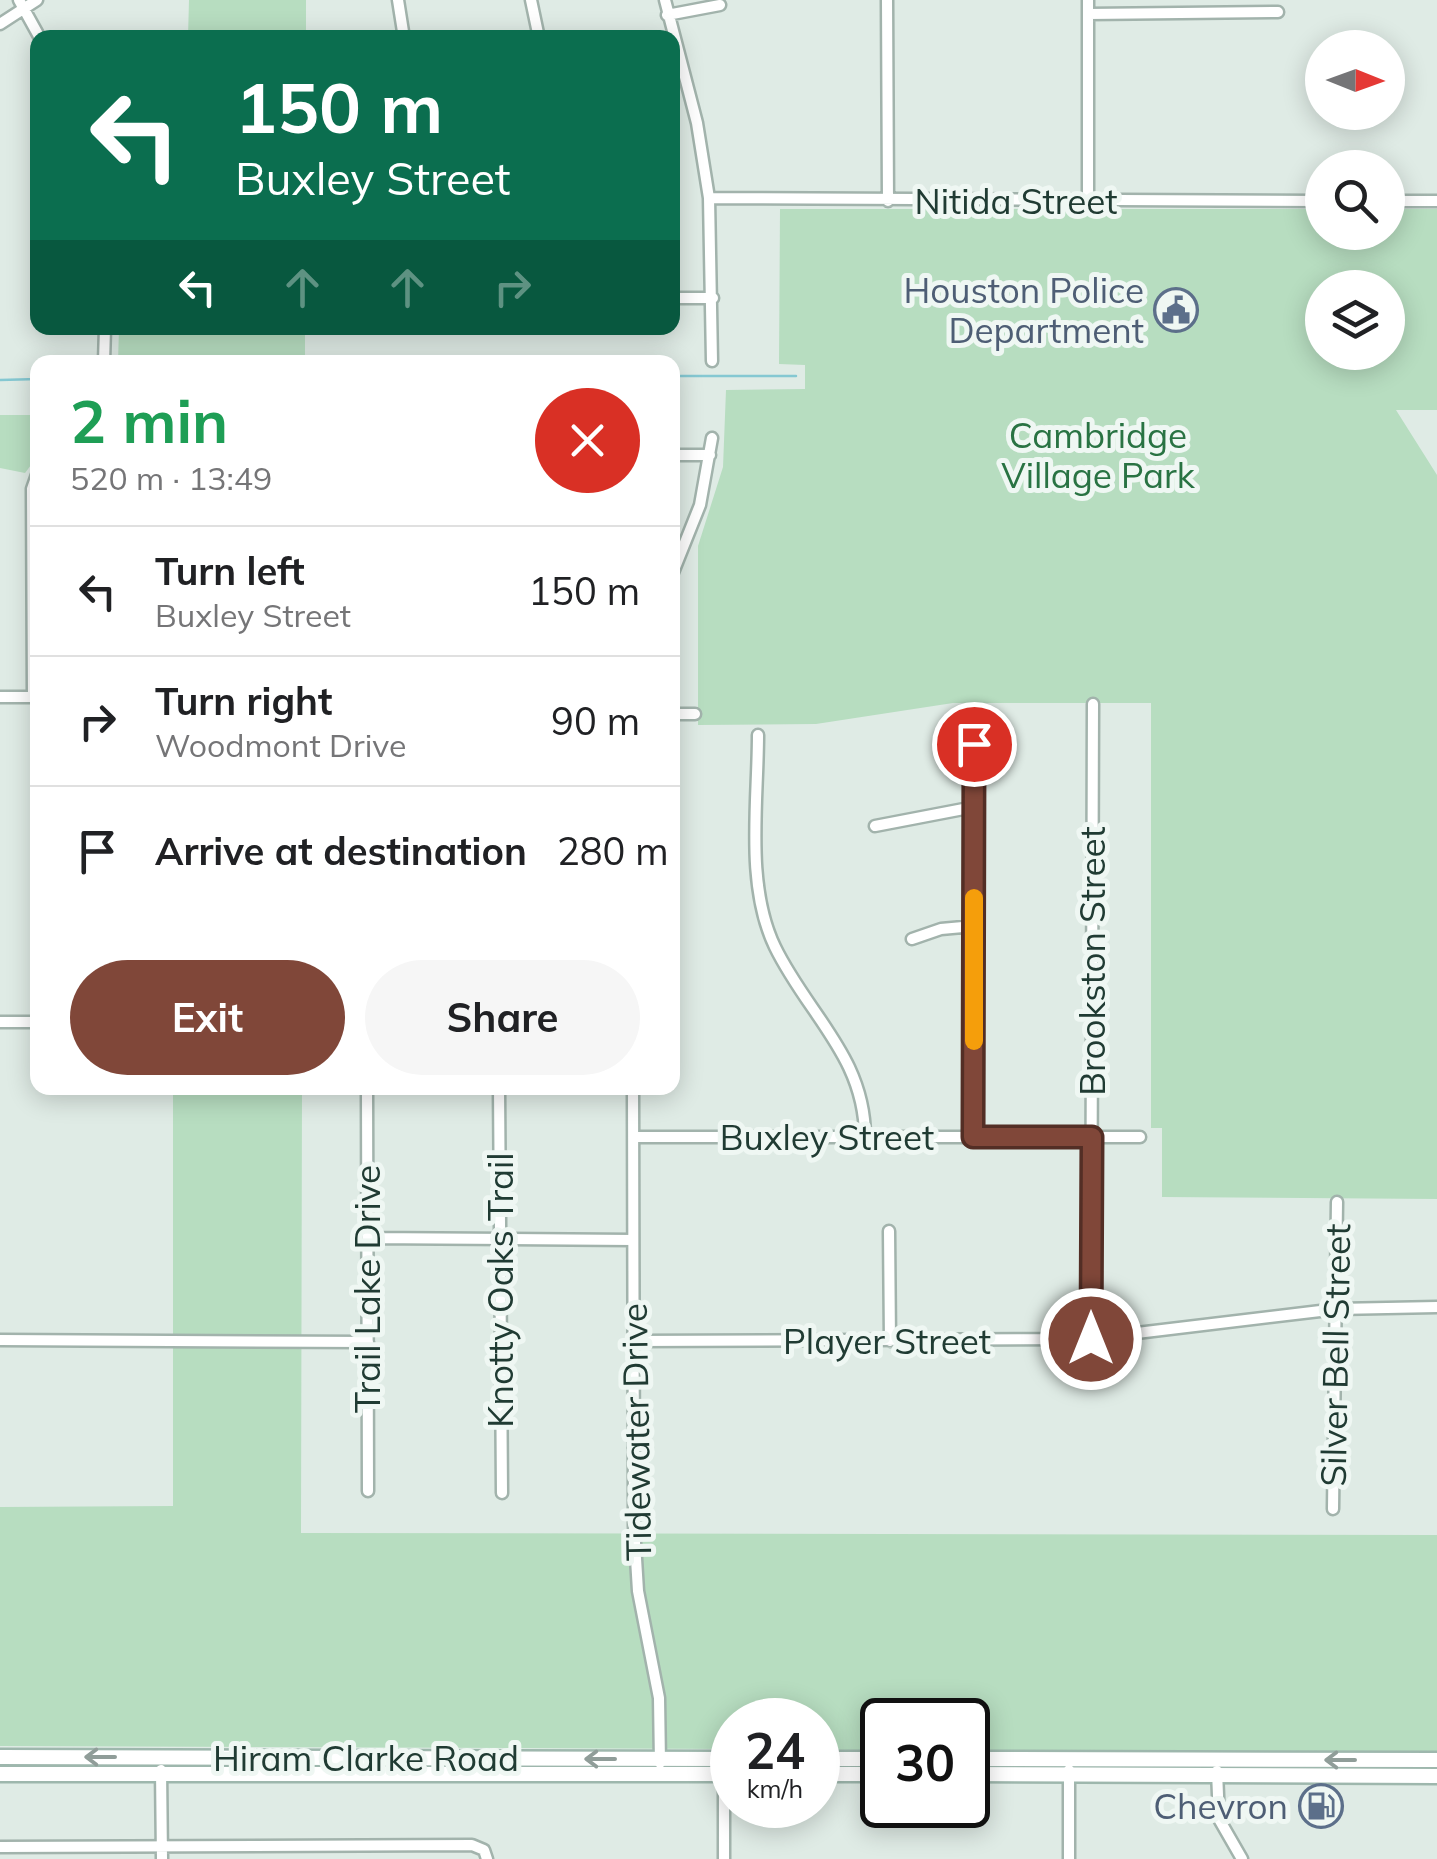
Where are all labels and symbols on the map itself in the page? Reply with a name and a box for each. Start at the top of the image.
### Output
north arrow [1305,30,1405,130]
street label: Nitida Street [915,179,1117,223]
place label: Houston Police Department [903,268,1144,352]
public building icon: Houston Police Department [1153,287,1199,333]
park label: Cambridge Village Park [1001,413,1196,497]
pin [932,702,1017,787]
street label: Brookston Street [1070,826,1114,1096]
street label: Buxley Street [720,1115,934,1159]
street label: Knotty Oaks Trail [478,1152,522,1428]
street label: Trail Lake Drive [345,1165,389,1413]
street label: Silver Bell Street [1311,1223,1359,1487]
position arrow [1039,1287,1143,1391]
street label: Tidewater Drive [612,1303,660,1561]
street label: Player Street [783,1319,991,1363]
speed limit sign: 30 [860,1698,990,1828]
street label: Hiram Clarke Road [213,1736,519,1780]
one-way arrow [85,1748,118,1766]
one-way arrow [585,1750,618,1768]
one-way arrow [1324,1750,1356,1770]
fuel station icon: Chevron [1298,1783,1344,1829]
place label: Chevron [1153,1784,1288,1828]

